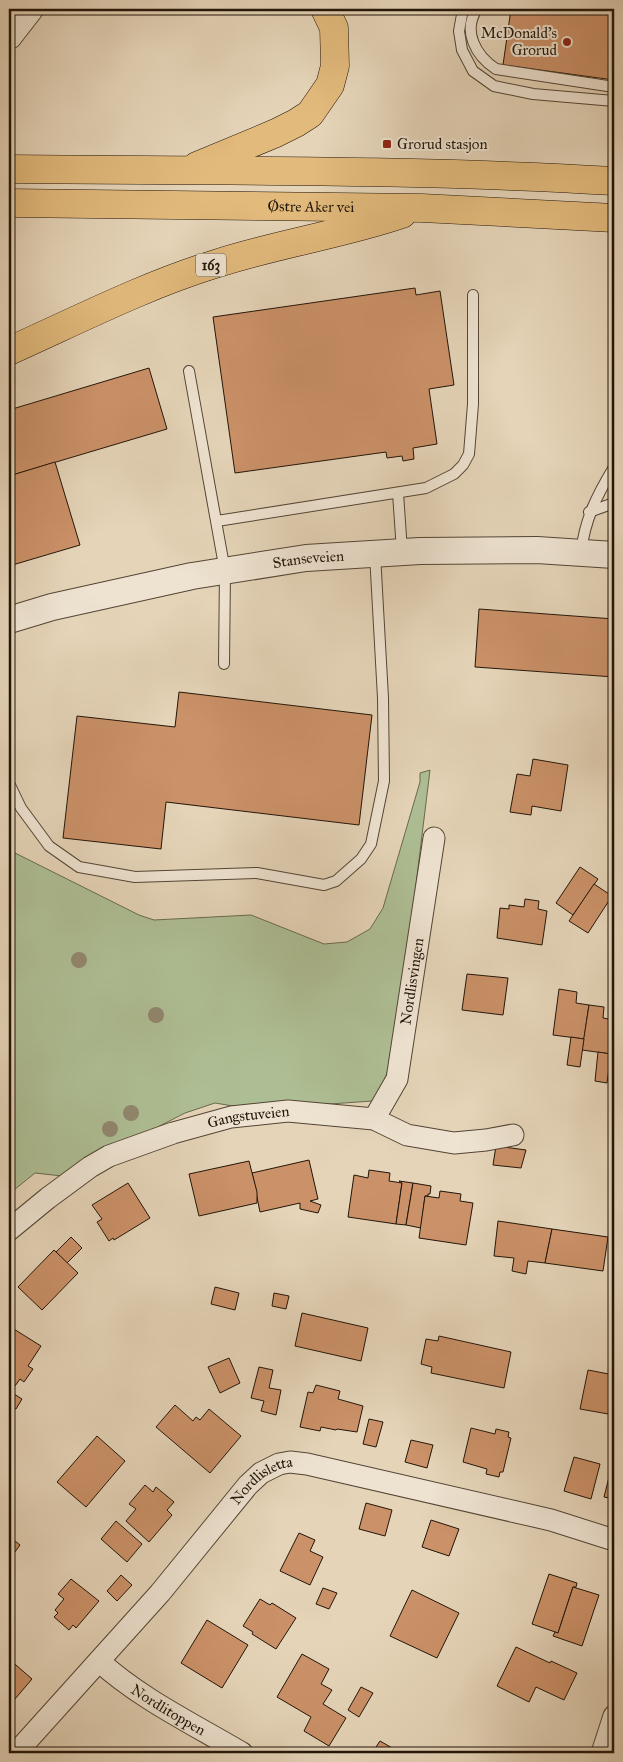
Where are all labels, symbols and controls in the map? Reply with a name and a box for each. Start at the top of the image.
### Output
place label: McDonald's Grorud [481,24,557,59]
marker: McDonald's Grorud [561,36,573,48]
place label: Grorud stasjon [397,135,488,153]
marker: Grorud stasjon [381,138,393,150]
street label: Østre Aker vei [268,197,354,216]
road number: 163 [196,254,226,276]
street label: Stanseveien [271,547,345,572]
street label: Nordlisvingen [396,937,428,1026]
street label: Gangstuveien [205,1102,290,1132]
street label: Nordlisletta [227,1453,295,1508]
street label: Nordlitoppen [128,1680,209,1739]

